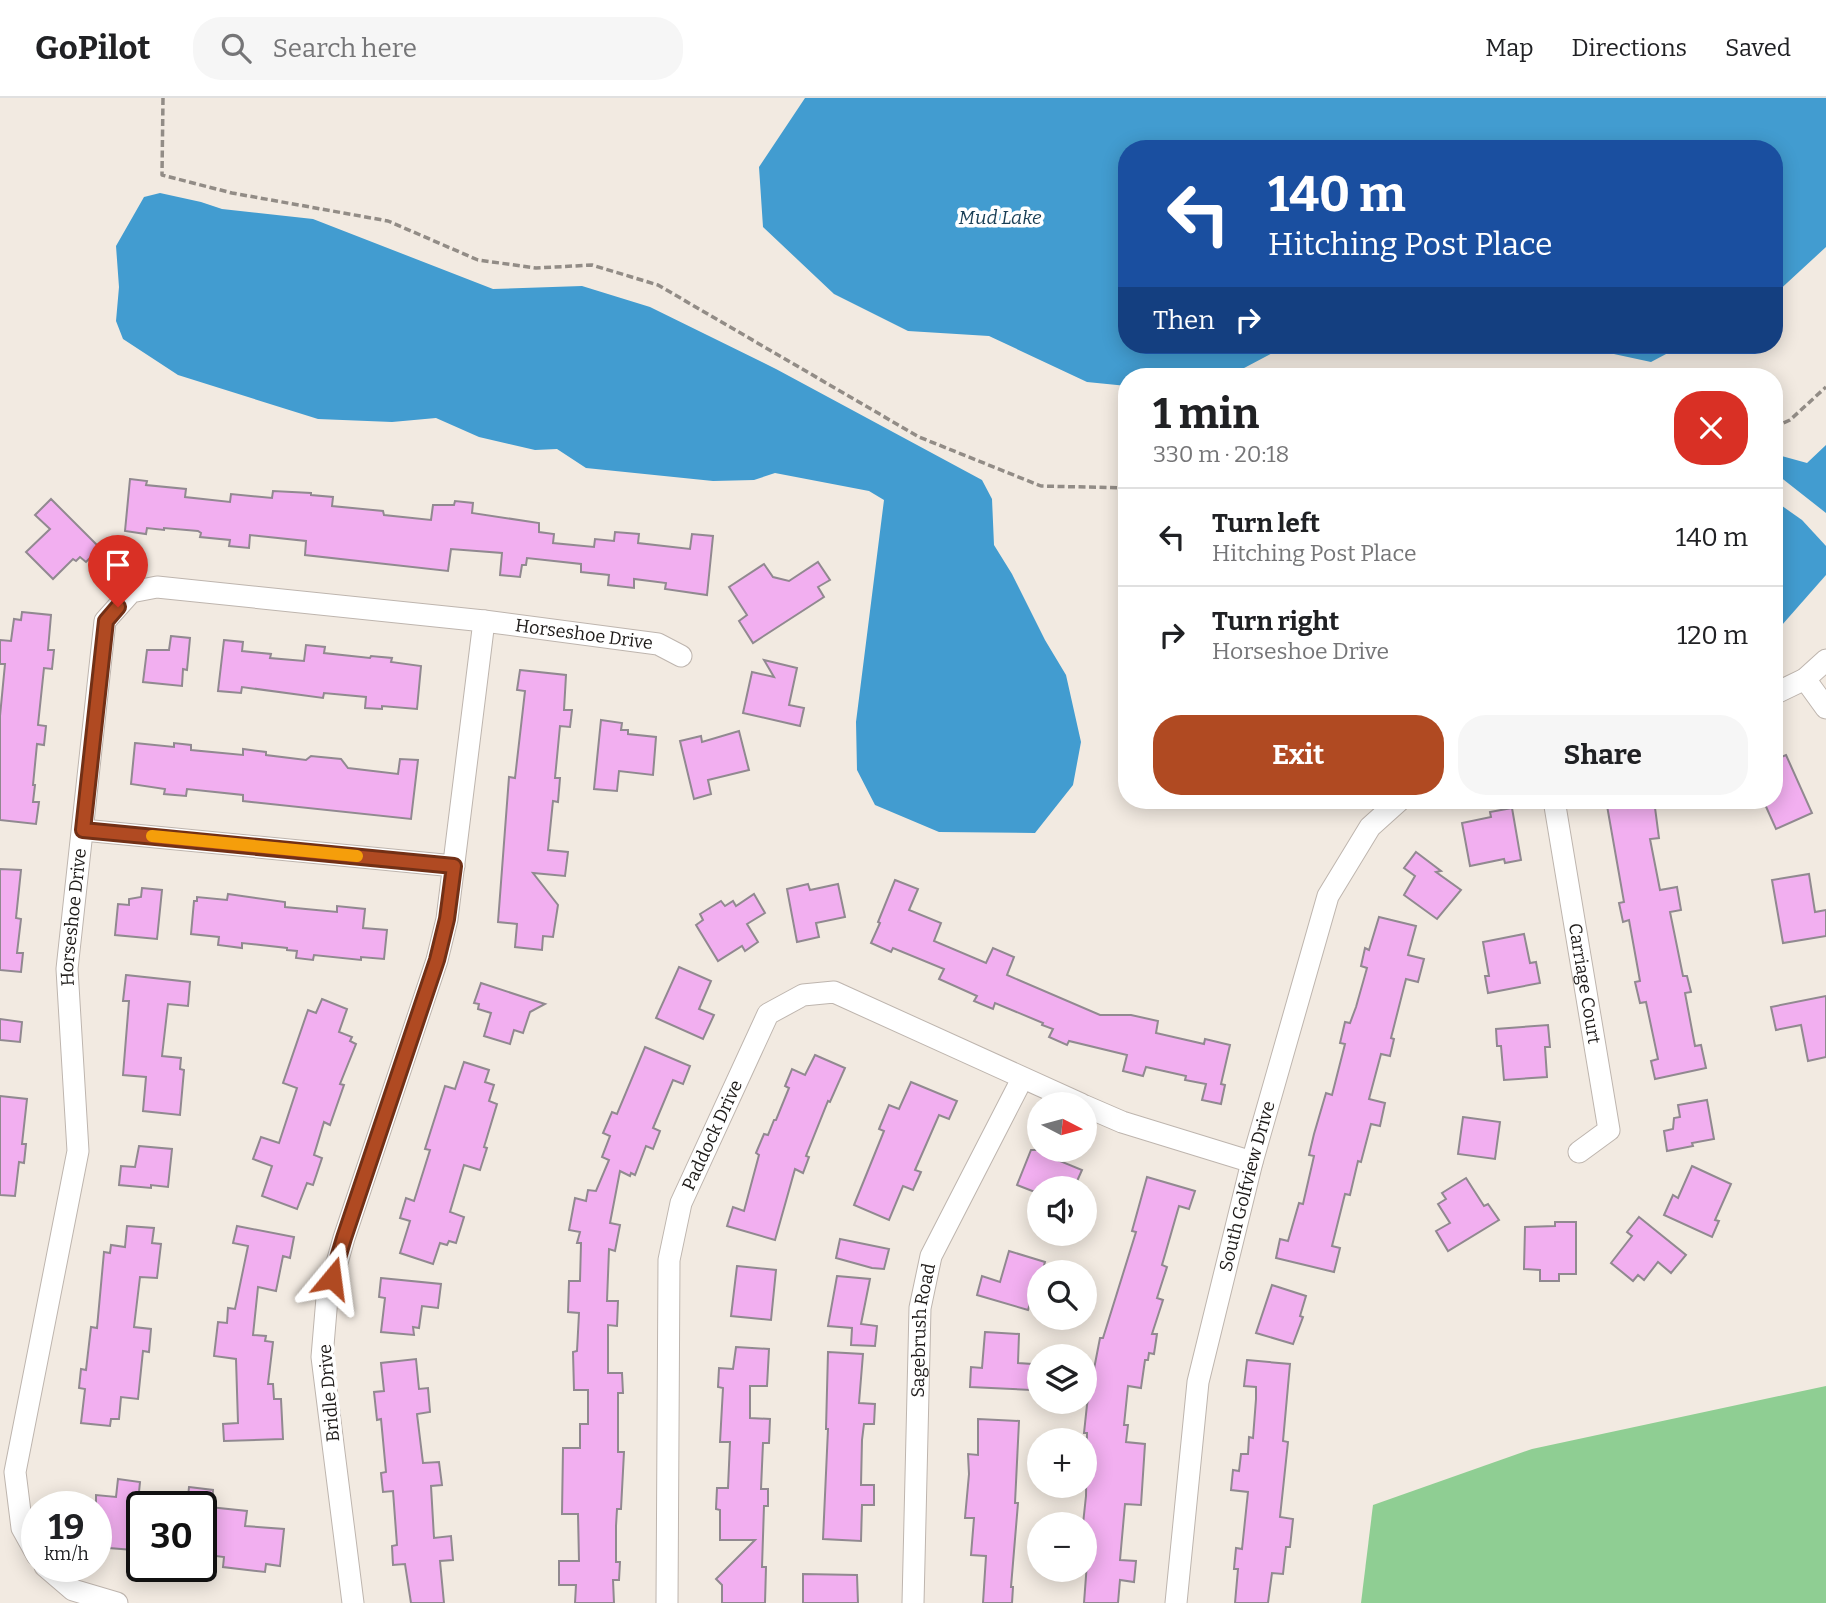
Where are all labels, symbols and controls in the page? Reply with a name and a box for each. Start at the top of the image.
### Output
search box [193,17,683,80]
text: GoPilot [35,28,151,68]
icon: search [217,29,255,67]
text: Search here [273,33,417,64]
text: Map [1485,34,1534,62]
text: Directions [1572,34,1687,62]
text: Saved [1725,34,1791,62]
text: 140 m [1268,165,1406,224]
icon: left [1153,168,1244,259]
water label: Mud Lake [959,206,1042,229]
text: Hitching Post Place [1268,225,1552,263]
icon: right [1229,301,1267,339]
text: Then [1153,305,1215,336]
text: 1 min [1153,389,1259,439]
button: close [1674,391,1748,465]
text: 330 m · 20:18 [1153,440,1289,468]
text: Turn left [1212,508,1320,539]
icon: left [1153,518,1191,556]
text: 140 m [1676,522,1748,553]
pin [88,535,148,607]
text: Hitching Post Place [1212,539,1416,567]
icon: arrive [99,546,137,584]
text: Turn right [1212,606,1339,637]
street label: Horseshoe Drive [514,614,654,654]
icon: right [1153,616,1191,654]
text: 120 m [1677,620,1748,651]
text: Horseshoe Drive [1212,637,1389,665]
button: Exit [1153,715,1444,795]
button: Share [1458,715,1748,795]
street label: Horseshoe Drive [56,847,91,987]
street label: Carriage Court [1564,921,1606,1046]
street label: Paddock Drive [677,1076,747,1194]
north arrow [1027,1092,1097,1162]
map controls [1027,1092,1097,1582]
street label: South Golfview Drive [1215,1098,1280,1274]
button: sound [1027,1176,1097,1246]
position arrow [295,1241,369,1315]
button: search [1027,1260,1097,1330]
street label: Sagebrush Road [907,1261,940,1398]
street label: Bridle Drive [314,1343,344,1443]
button: layers [1027,1344,1097,1414]
button: + [1027,1428,1097,1498]
speed limit sign: 30 [126,1491,217,1582]
text: 19 [49,1506,84,1548]
button: − [1027,1512,1097,1582]
text: km/h [44,1543,89,1565]

